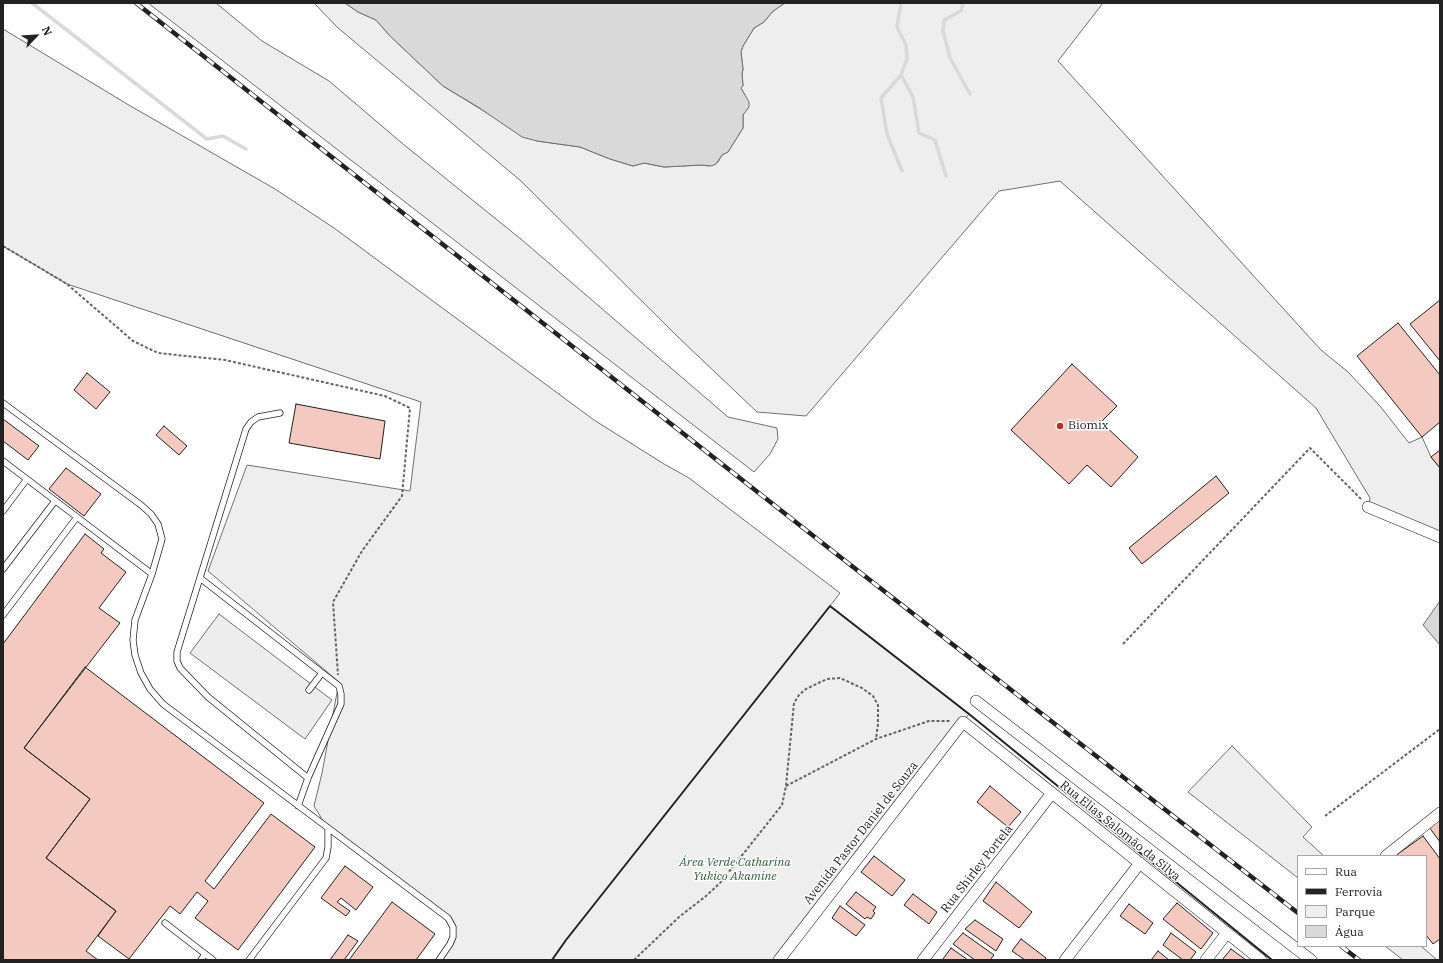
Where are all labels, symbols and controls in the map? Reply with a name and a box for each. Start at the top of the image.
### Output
north arrow [16,16,56,56]
text: N [39,24,55,38]
place label: Biomix [1068,419,1109,433]
marker: Biomix [1055,421,1065,431]
street label: Avenida Pastor Daniel de Souza [801,759,921,907]
street label: Rua Elias Salomão da Silva [1057,778,1183,884]
street label: Rua Shirley Portela [938,822,1016,916]
legend [1297,855,1427,947]
park label: Área Verde Catharina Yukico Akamine [679,856,791,884]
text: Rua [1335,864,1357,879]
text: Ferrovia [1335,884,1382,899]
text: Parque [1335,904,1375,919]
text: Água [1335,924,1364,939]

